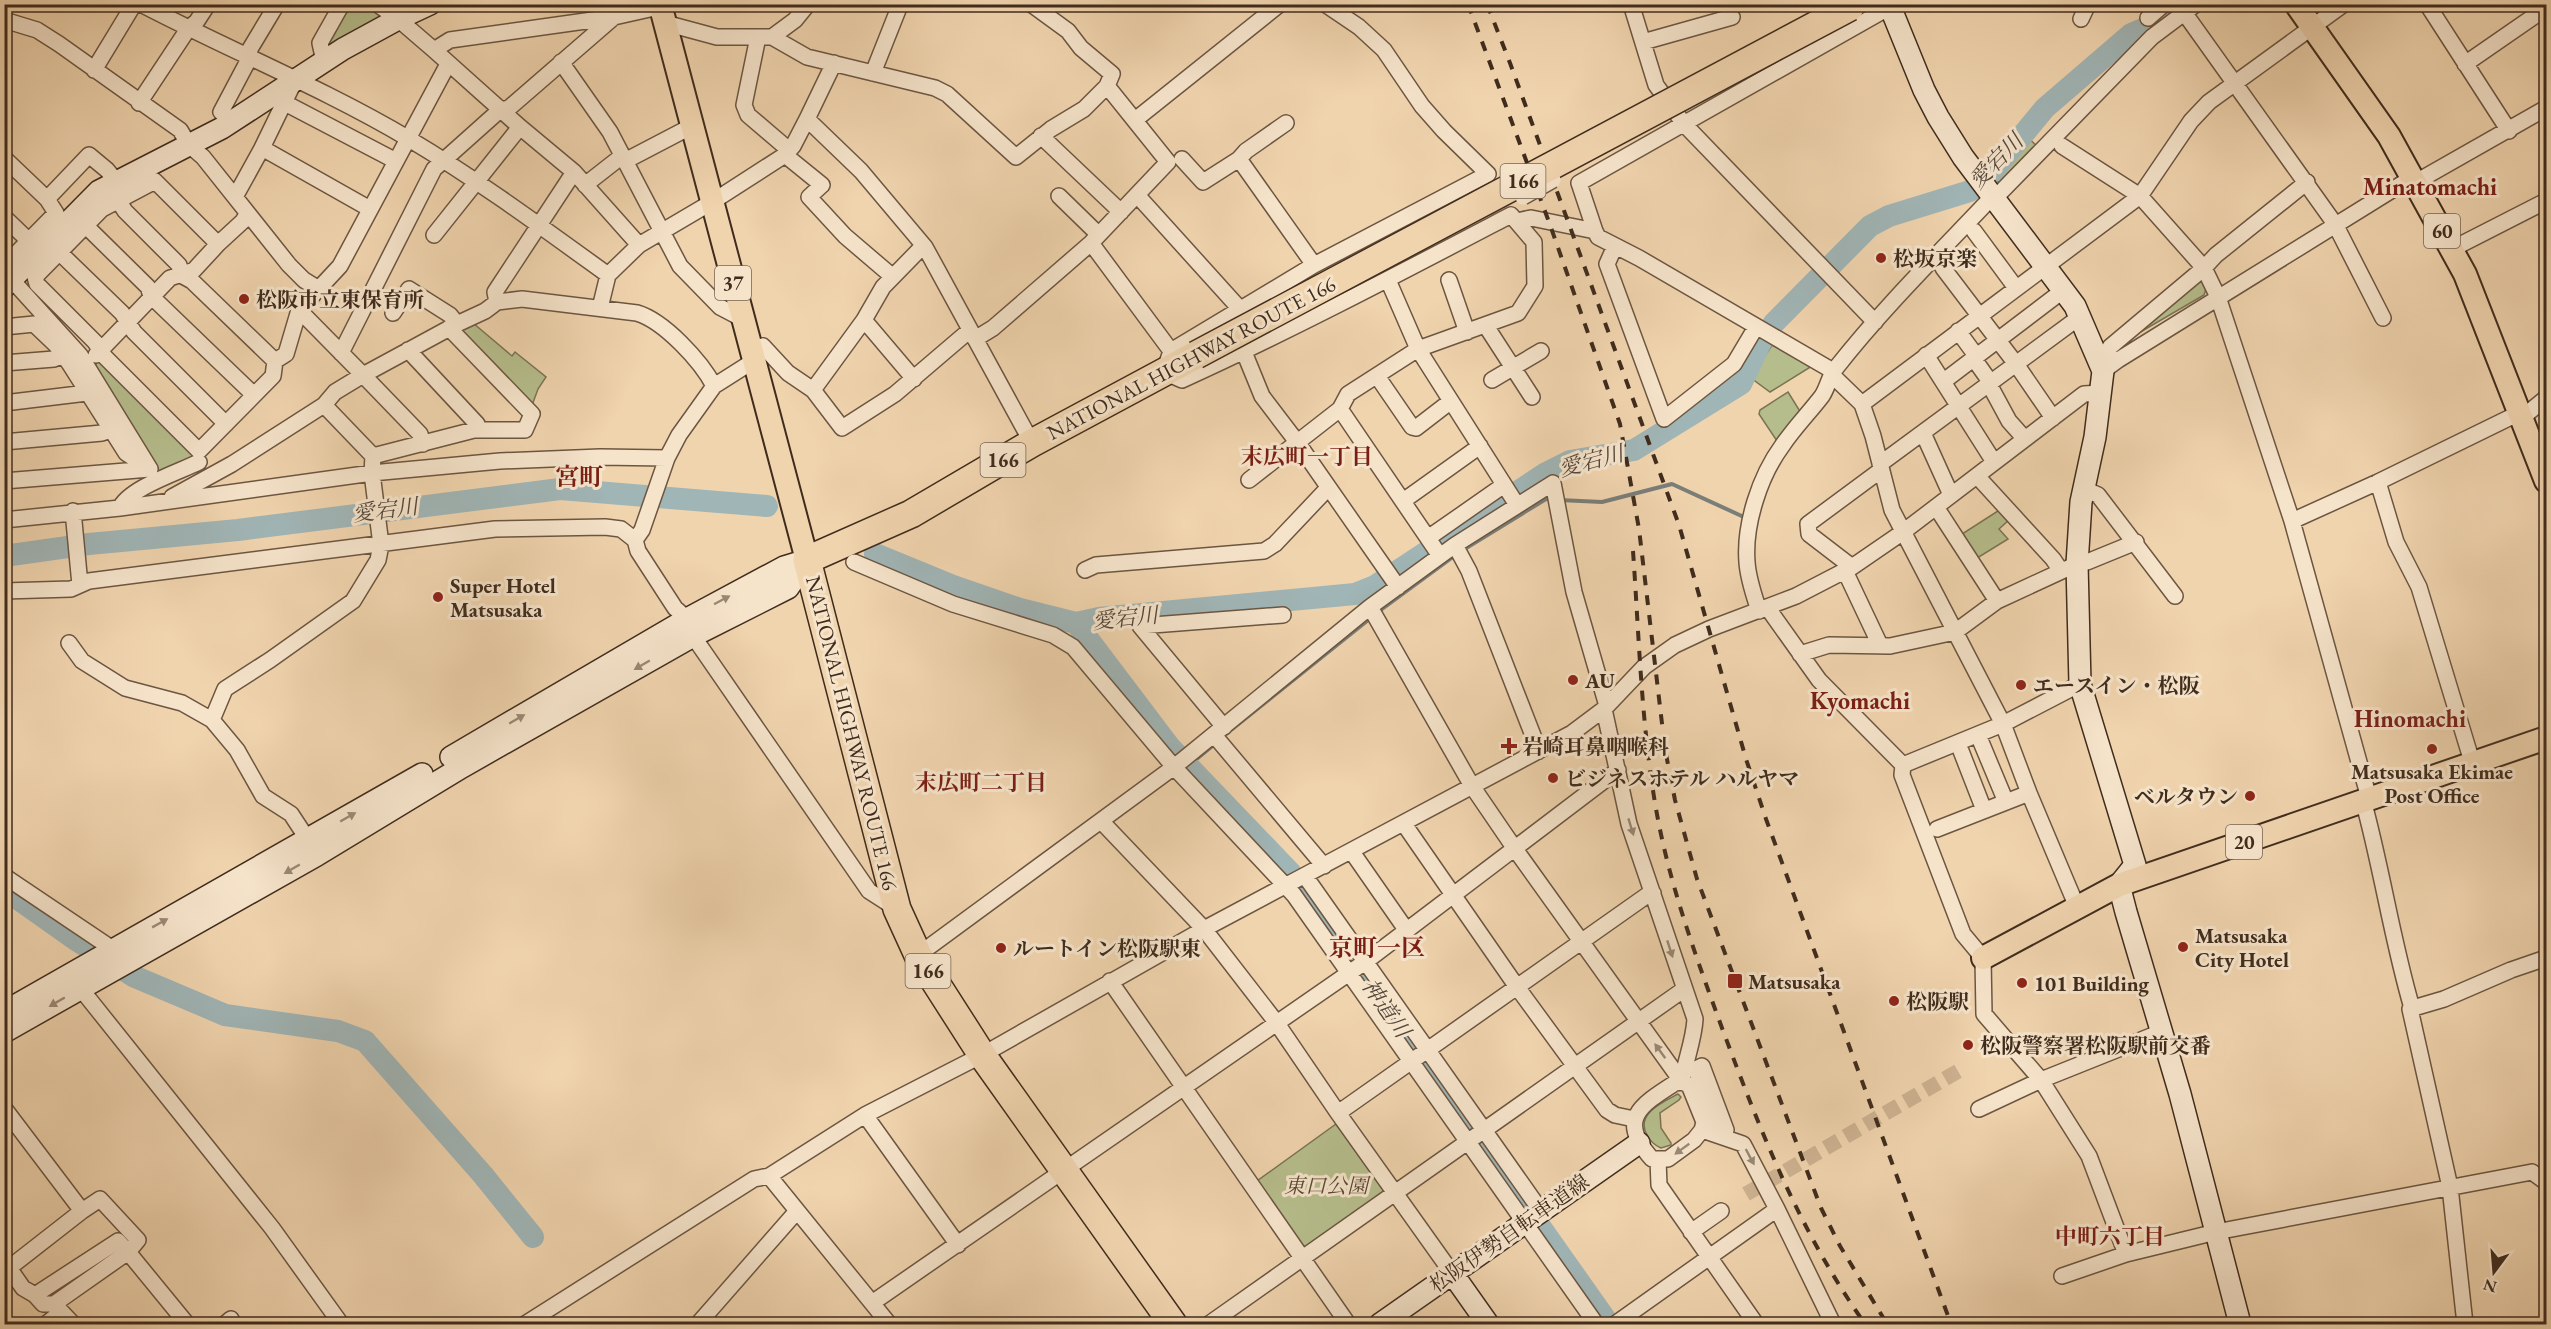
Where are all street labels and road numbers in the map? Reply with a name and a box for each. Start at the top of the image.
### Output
road number: 166 [1500,164,1546,198]
road number: 60 [2424,214,2460,248]
road number: 37 [715,266,751,300]
street label: NATIONAL HIGHWAY ROUTE 166 [1042,270,1340,446]
road number: 166 [980,443,1026,477]
street label: NATIONAL HIGHWAY ROUTE 166 [800,573,904,893]
road number: 20 [2226,825,2262,859]
road number: 166 [906,954,950,988]
street label: 松阪伊勢自転車道線 [1424,1168,1594,1298]

